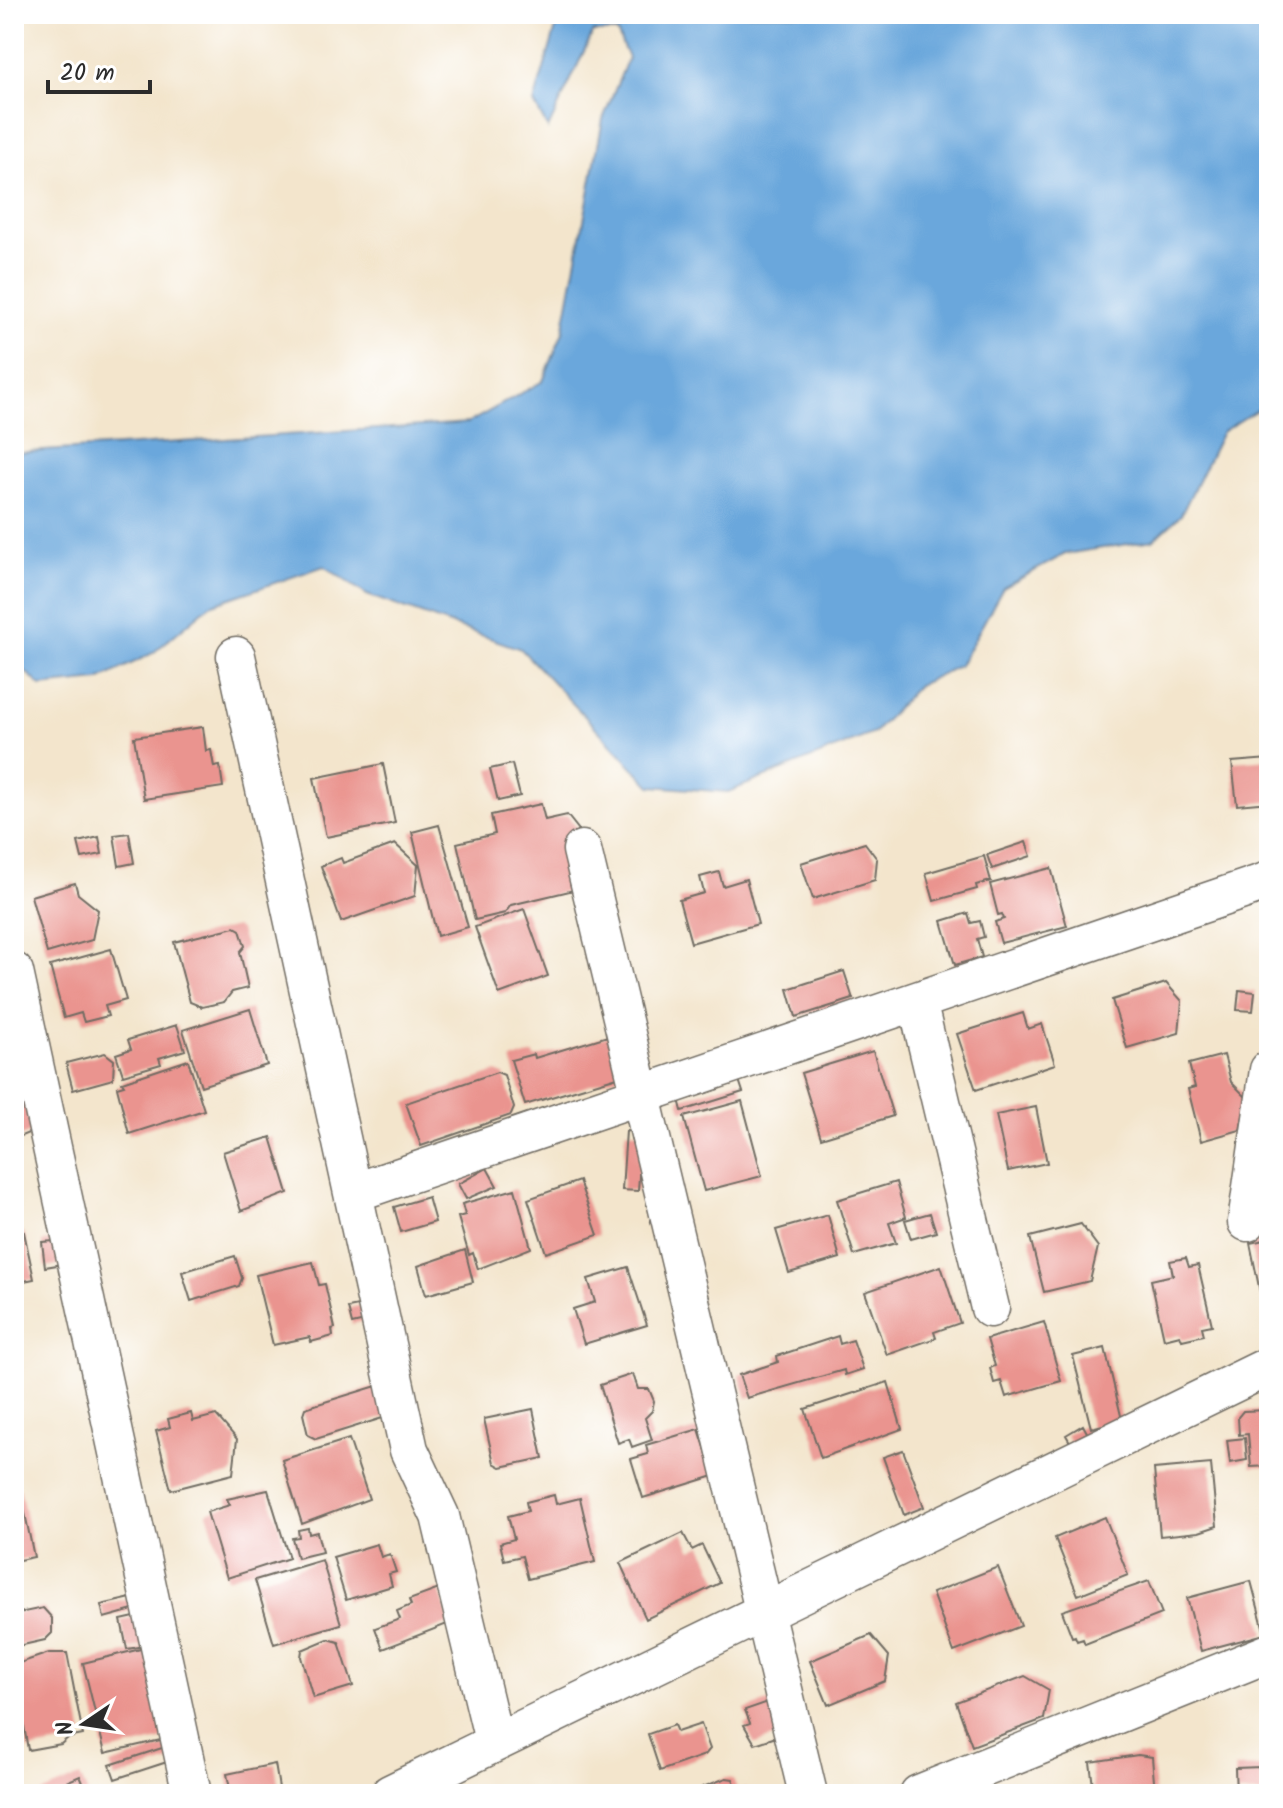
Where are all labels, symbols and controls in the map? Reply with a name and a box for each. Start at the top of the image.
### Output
scale bar [48,44,150,94]
text: 20 m [60,54,115,93]
north arrow [44,1684,124,1764]
text: N [48,1717,86,1739]

